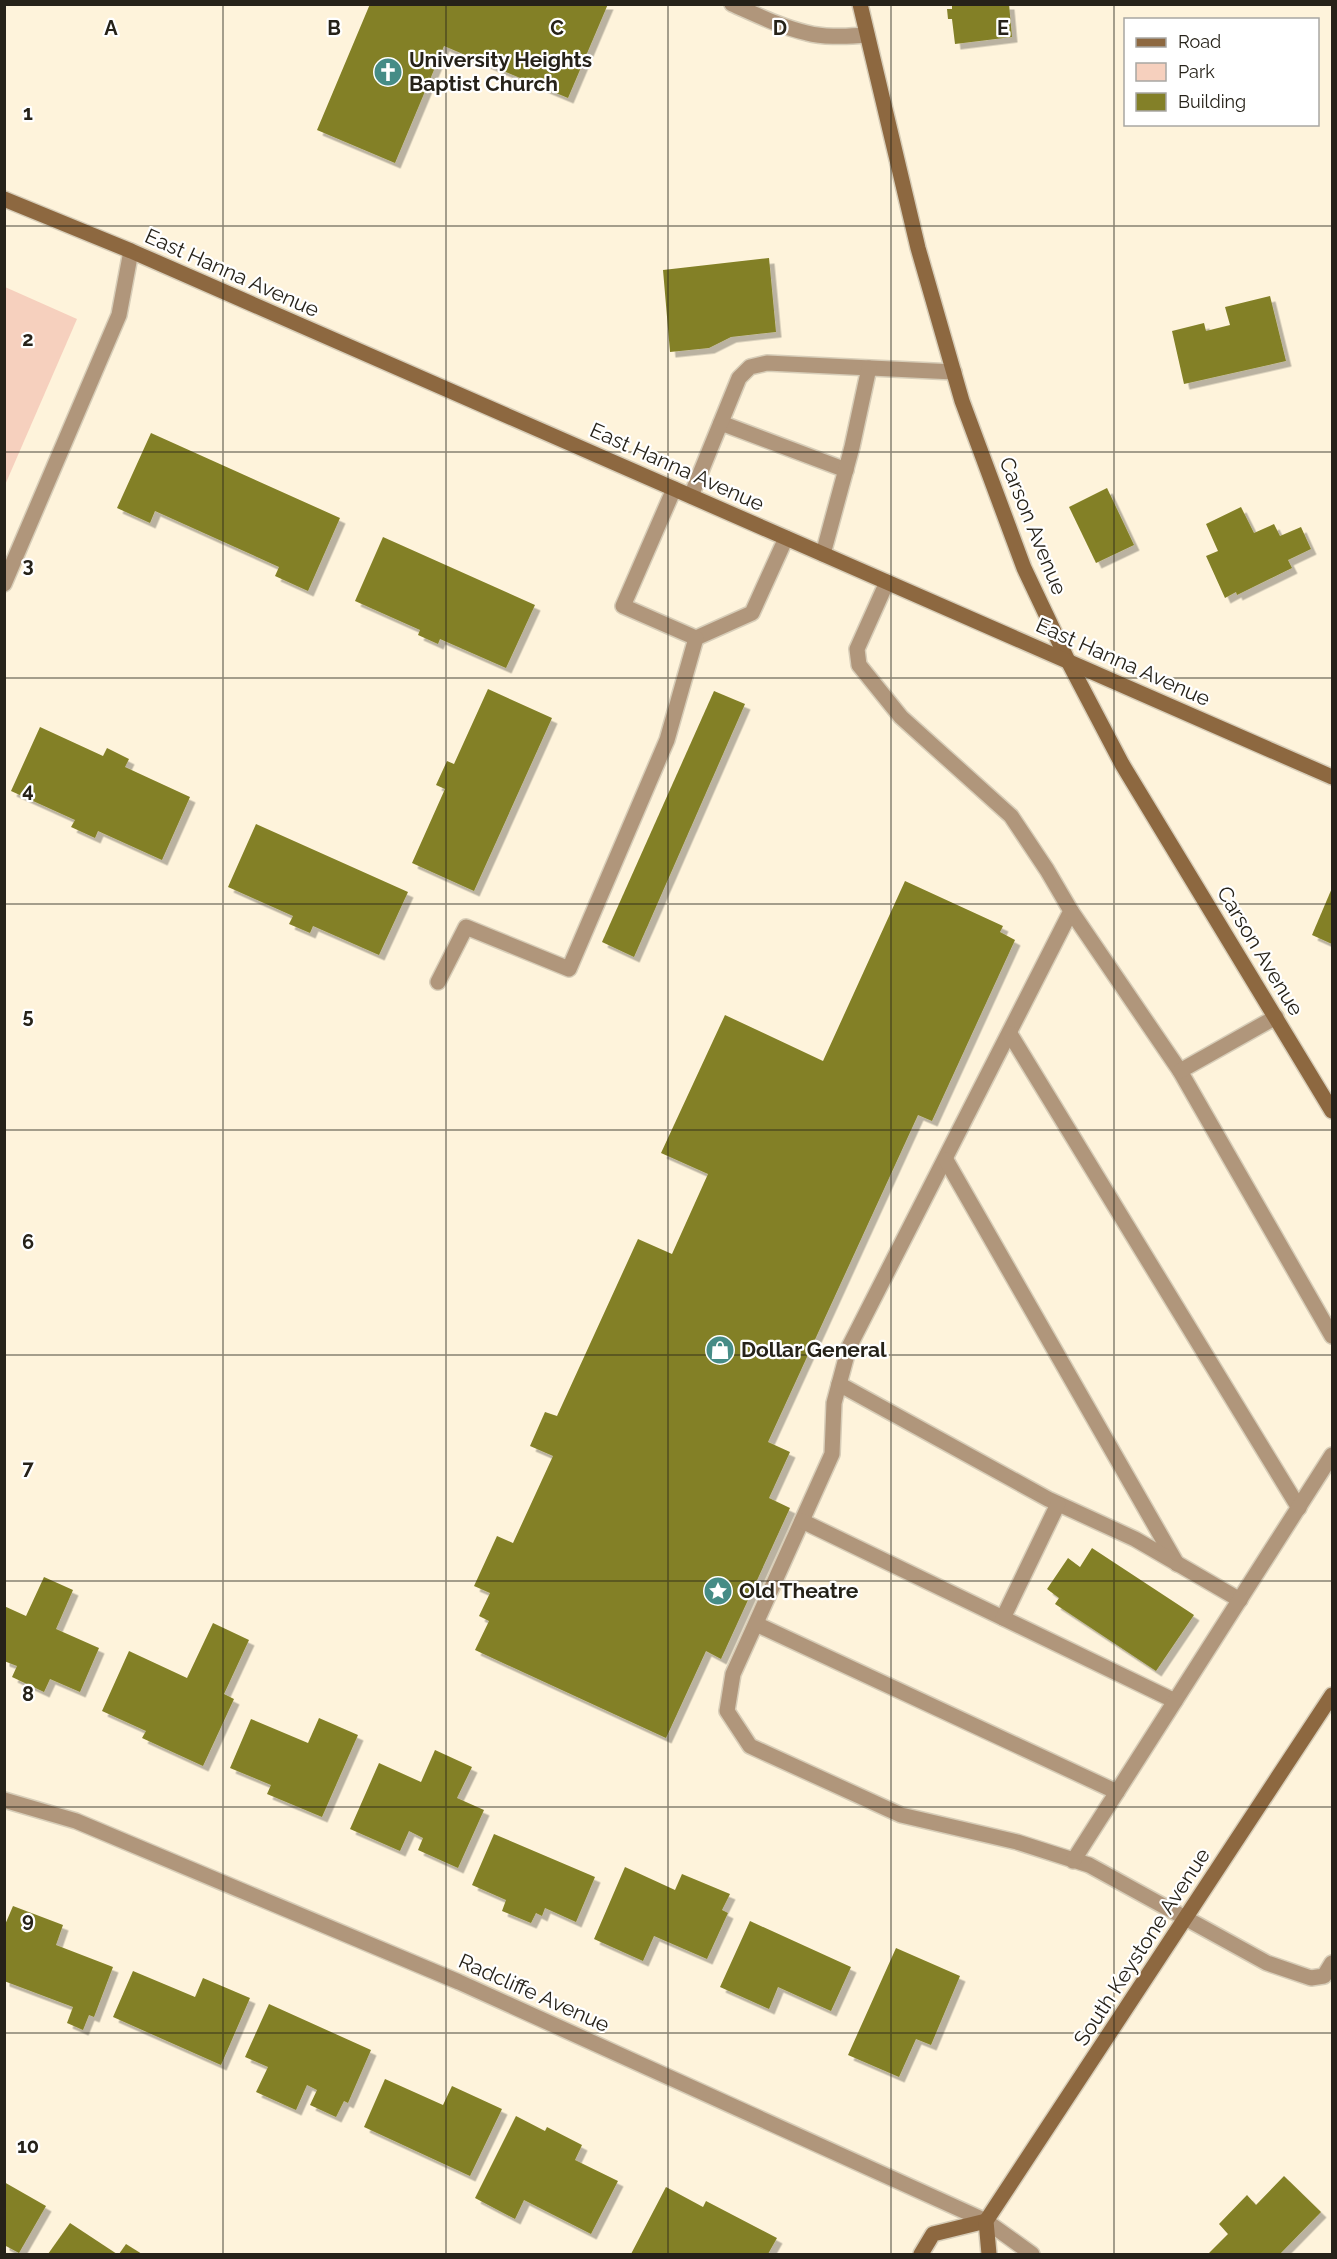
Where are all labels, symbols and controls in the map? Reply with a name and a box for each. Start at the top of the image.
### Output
text: A [104,16,118,40]
text: B [327,16,341,40]
text: C [550,16,564,40]
text: D [773,16,787,40]
text: E [997,16,1009,40]
legend [1124,18,1319,126]
text: Road [1178,31,1221,52]
place label: University Heights Baptist Church [409,47,592,96]
church icon: University Heights Baptist Church [372,56,404,88]
text: Park [1178,61,1215,82]
text: Building [1178,91,1246,112]
text: 1 [23,101,33,125]
street label: East Hanna Avenue [141,223,323,322]
text: 2 [22,327,34,351]
street label: East Hanna Avenue [586,417,768,516]
street label: Carson Avenue [994,453,1072,598]
text: 3 [22,553,34,577]
street label: East Hanna Avenue [1032,612,1214,711]
text: 4 [22,778,34,802]
street label: Carson Avenue [1212,882,1309,1020]
text: 5 [22,1004,34,1028]
text: 6 [22,1230,34,1254]
shop icon: Dollar General [704,1334,736,1366]
place label: Dollar General [741,1337,887,1362]
text: 7 [22,1456,34,1480]
place icon: Old Theatre [702,1575,734,1607]
place label: Old Theatre [739,1578,859,1603]
text: 8 [22,1682,34,1706]
street label: South Keystone Avenue [1068,1843,1215,2050]
text: 9 [22,1908,34,1932]
street label: Radcliffe Avenue [455,1948,614,2037]
text: 10 [17,2134,39,2158]

